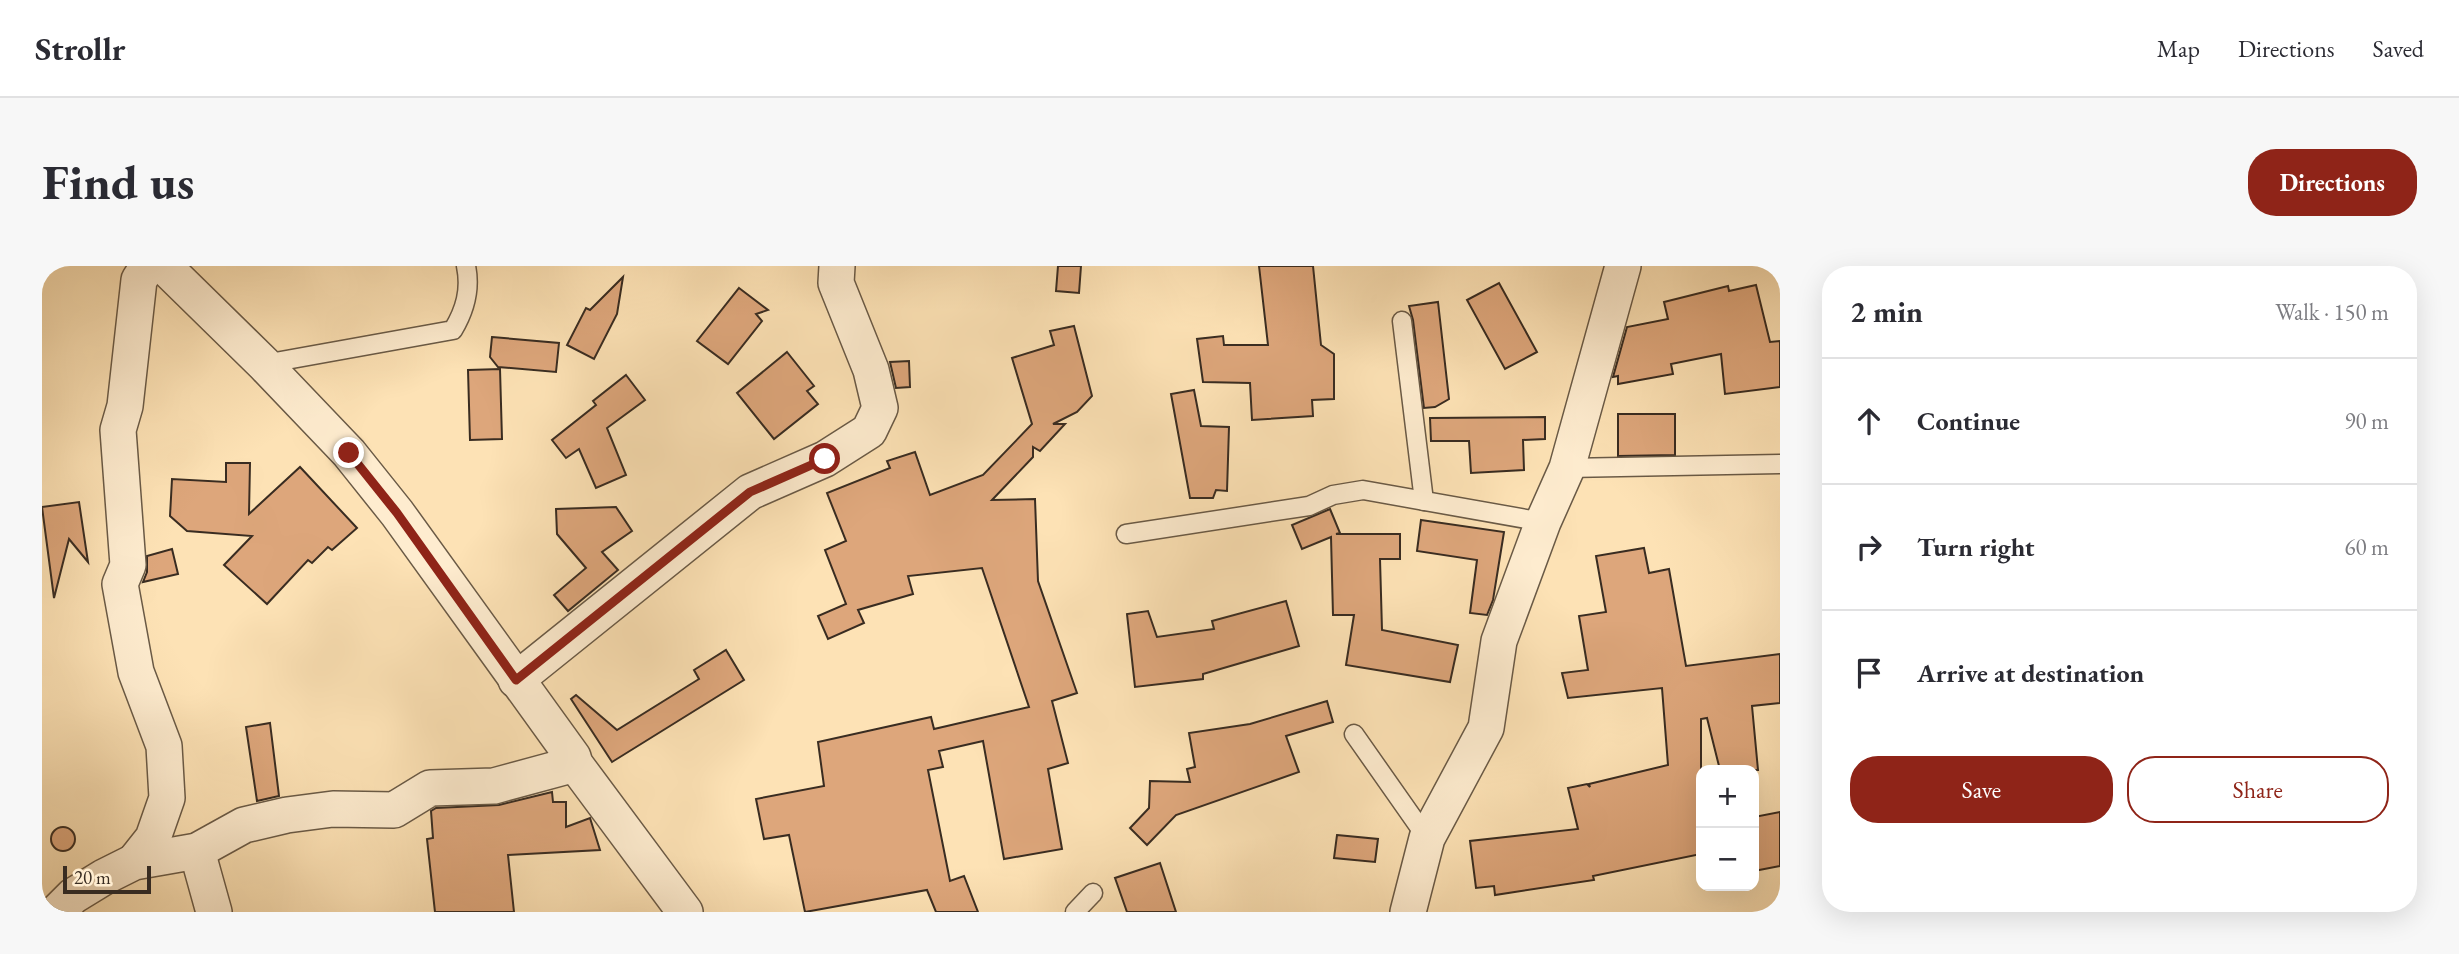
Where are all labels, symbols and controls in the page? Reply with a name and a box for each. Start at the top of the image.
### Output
text: Strollr [35,27,126,70]
text: Map [2157,33,2200,64]
text: Directions [2238,33,2335,64]
text: Saved [2373,33,2424,64]
button: Directions [2248,149,2417,216]
text: Find us [42,150,194,214]
text: 2 min [1850,292,1923,331]
text: Walk · 150 m [2275,297,2389,327]
icon: ahead [1850,402,1888,440]
text: Continue [1917,404,2020,438]
text: 90 m [2344,406,2389,436]
route end [333,437,364,468]
route start [809,443,840,474]
icon: right [1850,528,1888,566]
text: Turn right [1917,530,2035,564]
text: 60 m [2344,532,2389,562]
icon: arrive [1850,654,1888,692]
text: Arrive at destination [1917,656,2144,690]
button: Save [1850,756,2113,823]
button: Share [2127,756,2389,823]
map controls [1696,765,1759,891]
button: + [1696,765,1759,828]
button: − [1696,828,1759,891]
scale bar [63,863,150,895]
text: 20 m [74,865,111,890]

